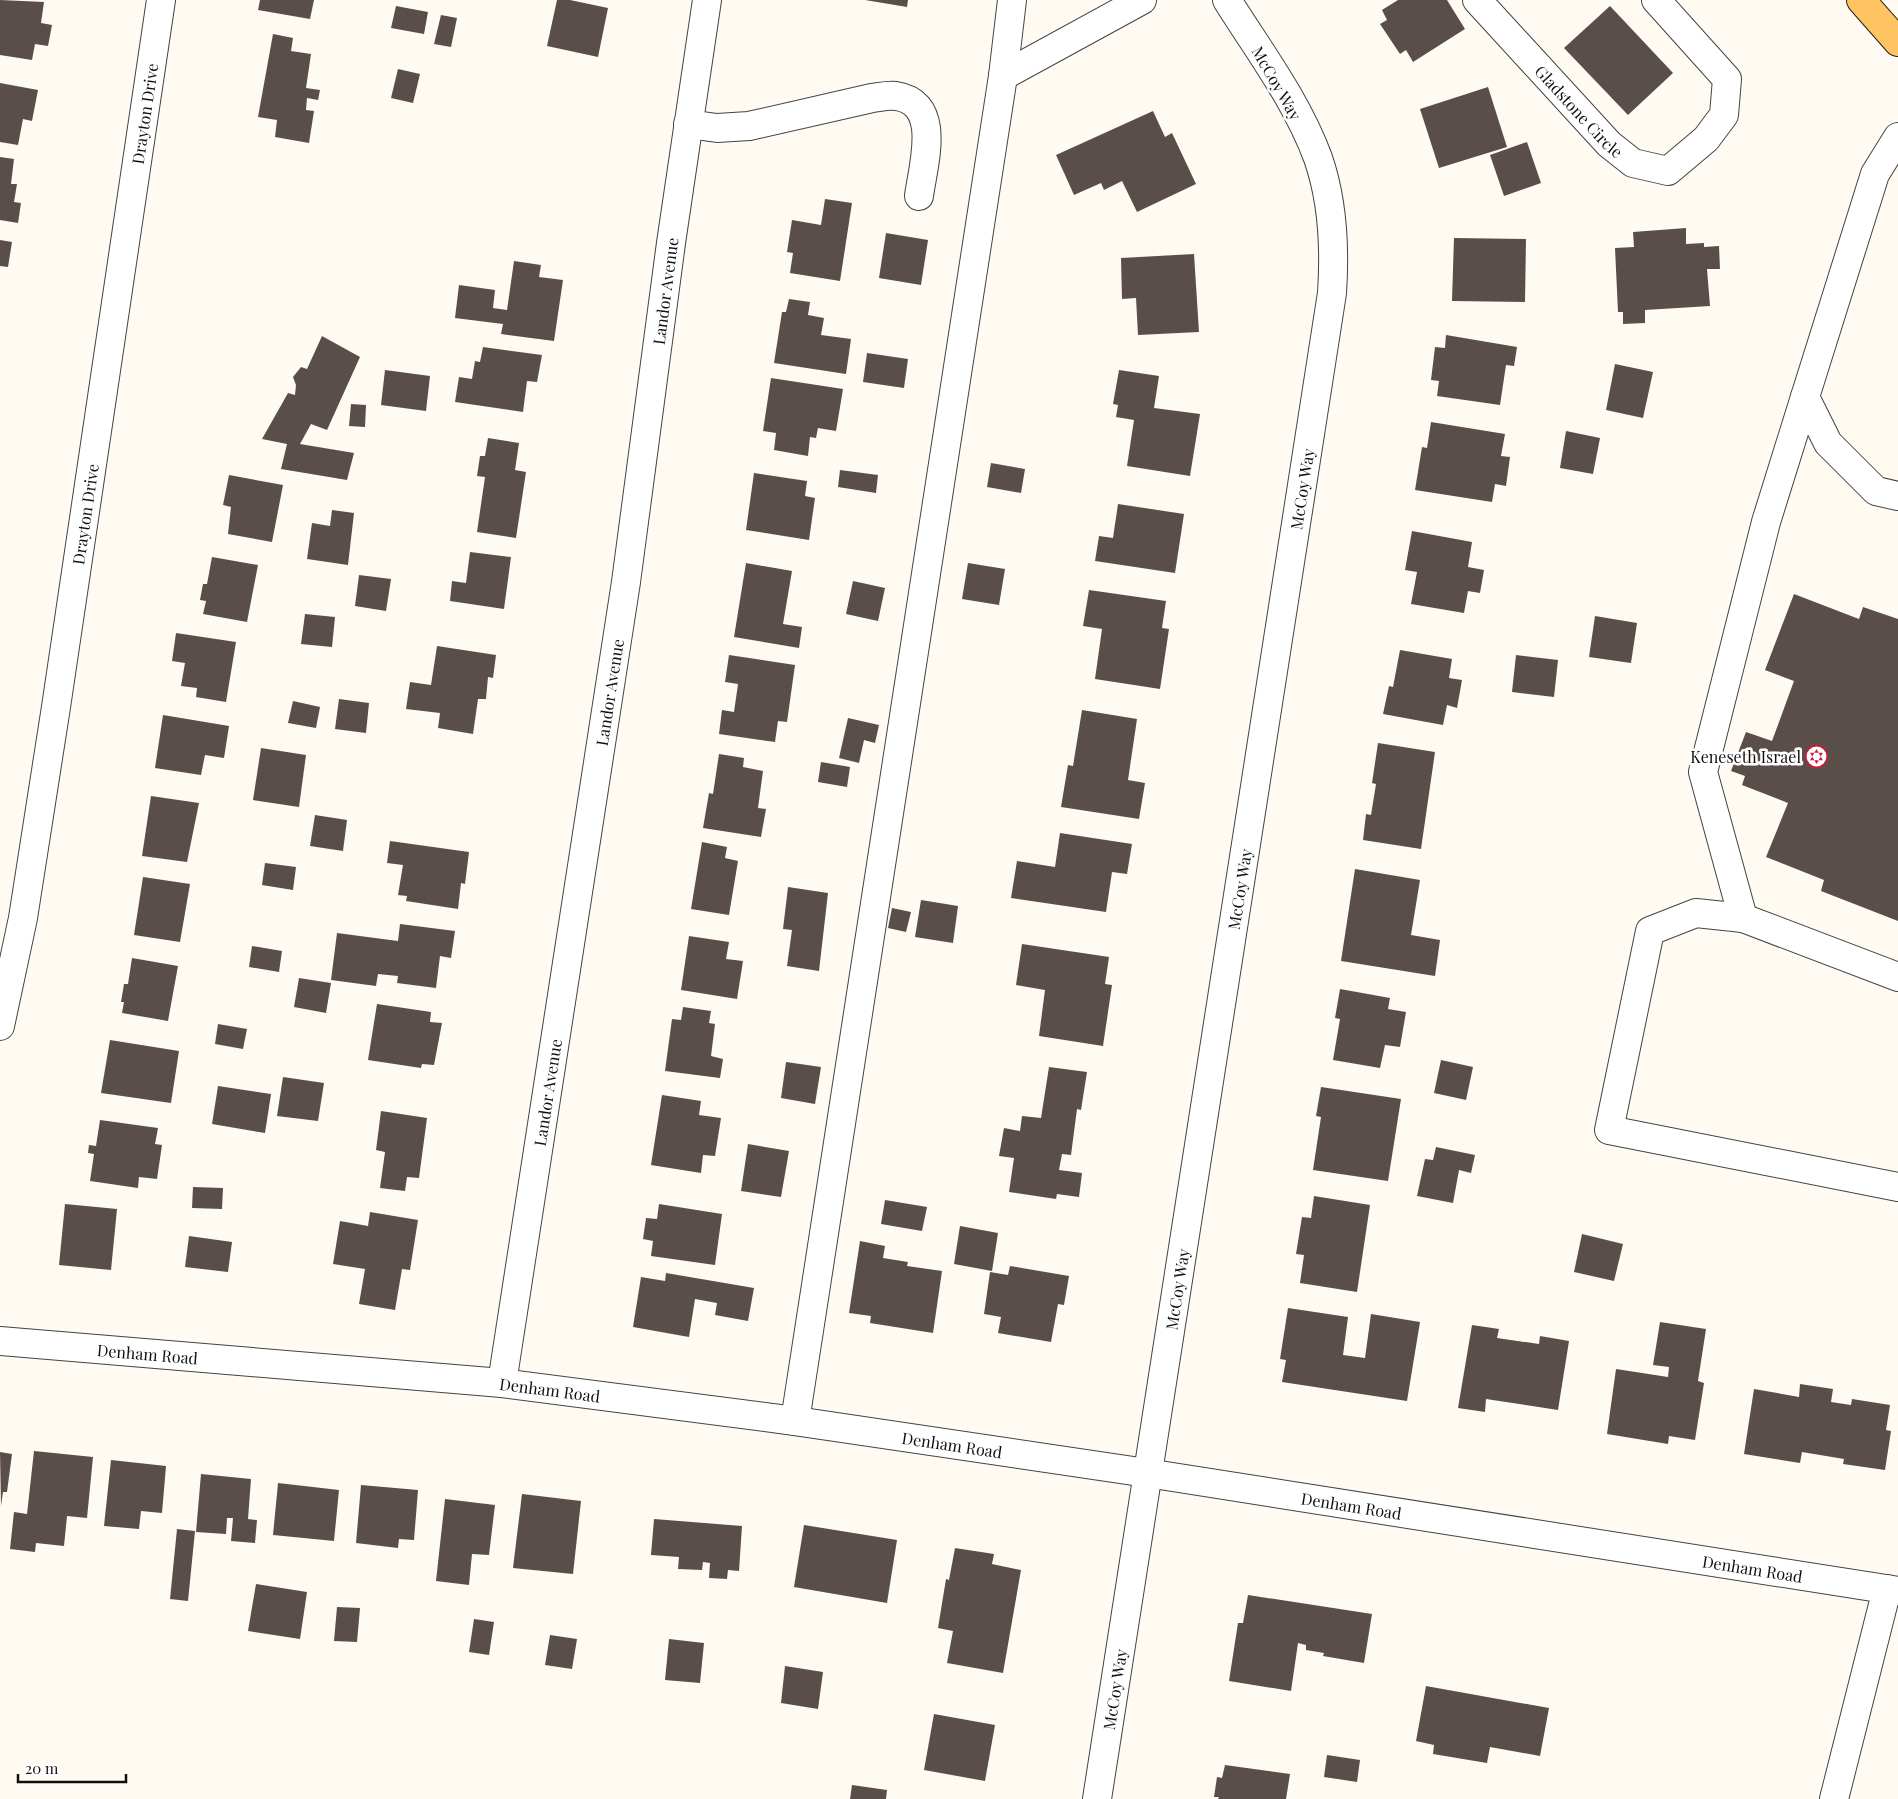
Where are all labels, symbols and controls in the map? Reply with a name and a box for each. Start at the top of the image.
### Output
street label: McCoy Way [1247,42,1307,124]
street label: Gladstone Circle [1531,60,1627,162]
street label: Drayton Drive [126,62,162,165]
street label: Landor Avenue [647,236,682,346]
street label: McCoy Way [1285,447,1318,531]
street label: Drayton Drive [67,462,103,566]
street label: Landor Avenue [590,637,628,747]
synagogue icon: Keneseth Israel [1805,744,1829,768]
place label: Keneseth Israel [1690,746,1801,767]
street label: McCoy Way [1222,847,1256,931]
street label: Landor Avenue [528,1037,566,1148]
street label: McCoy Way [1160,1247,1193,1331]
street label: Denham Road [96,1339,199,1368]
street label: Denham Road [498,1372,601,1406]
street label: Denham Road [900,1426,1004,1462]
street label: Denham Road [1300,1487,1403,1523]
street label: Denham Road [1701,1550,1804,1586]
street label: McCoy Way [1097,1647,1131,1731]
scale bar [18,1752,125,1784]
text: 20 m [25,1758,59,1778]

